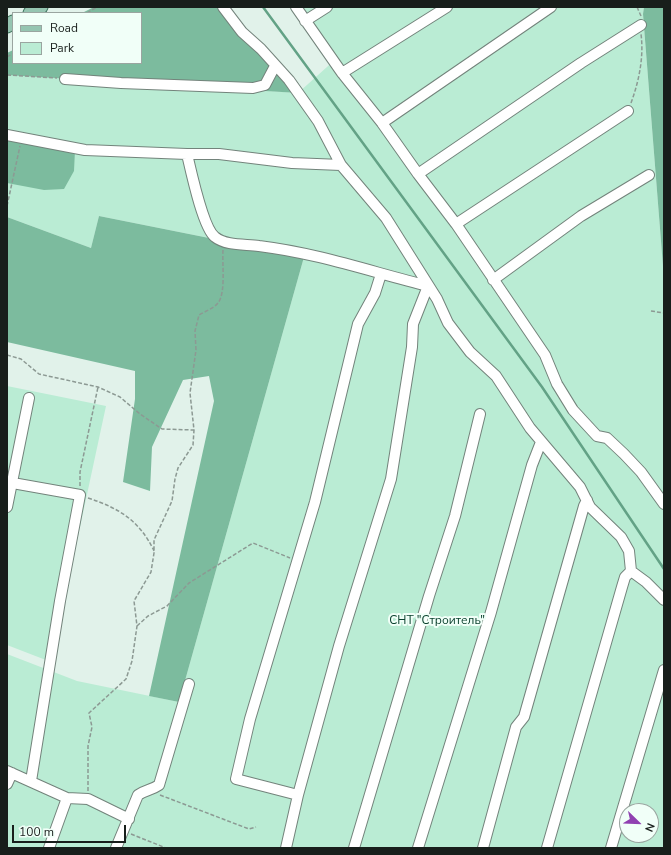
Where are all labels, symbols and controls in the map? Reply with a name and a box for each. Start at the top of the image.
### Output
legend [12,12,142,64]
text: Road [50,20,78,36]
text: Park [50,40,74,56]
park label: СНТ "Строитель" [389,614,485,628]
north arrow [619,803,659,843]
scale bar [14,817,128,843]
text: N [641,821,658,834]
text: 100 m [19,824,54,840]

